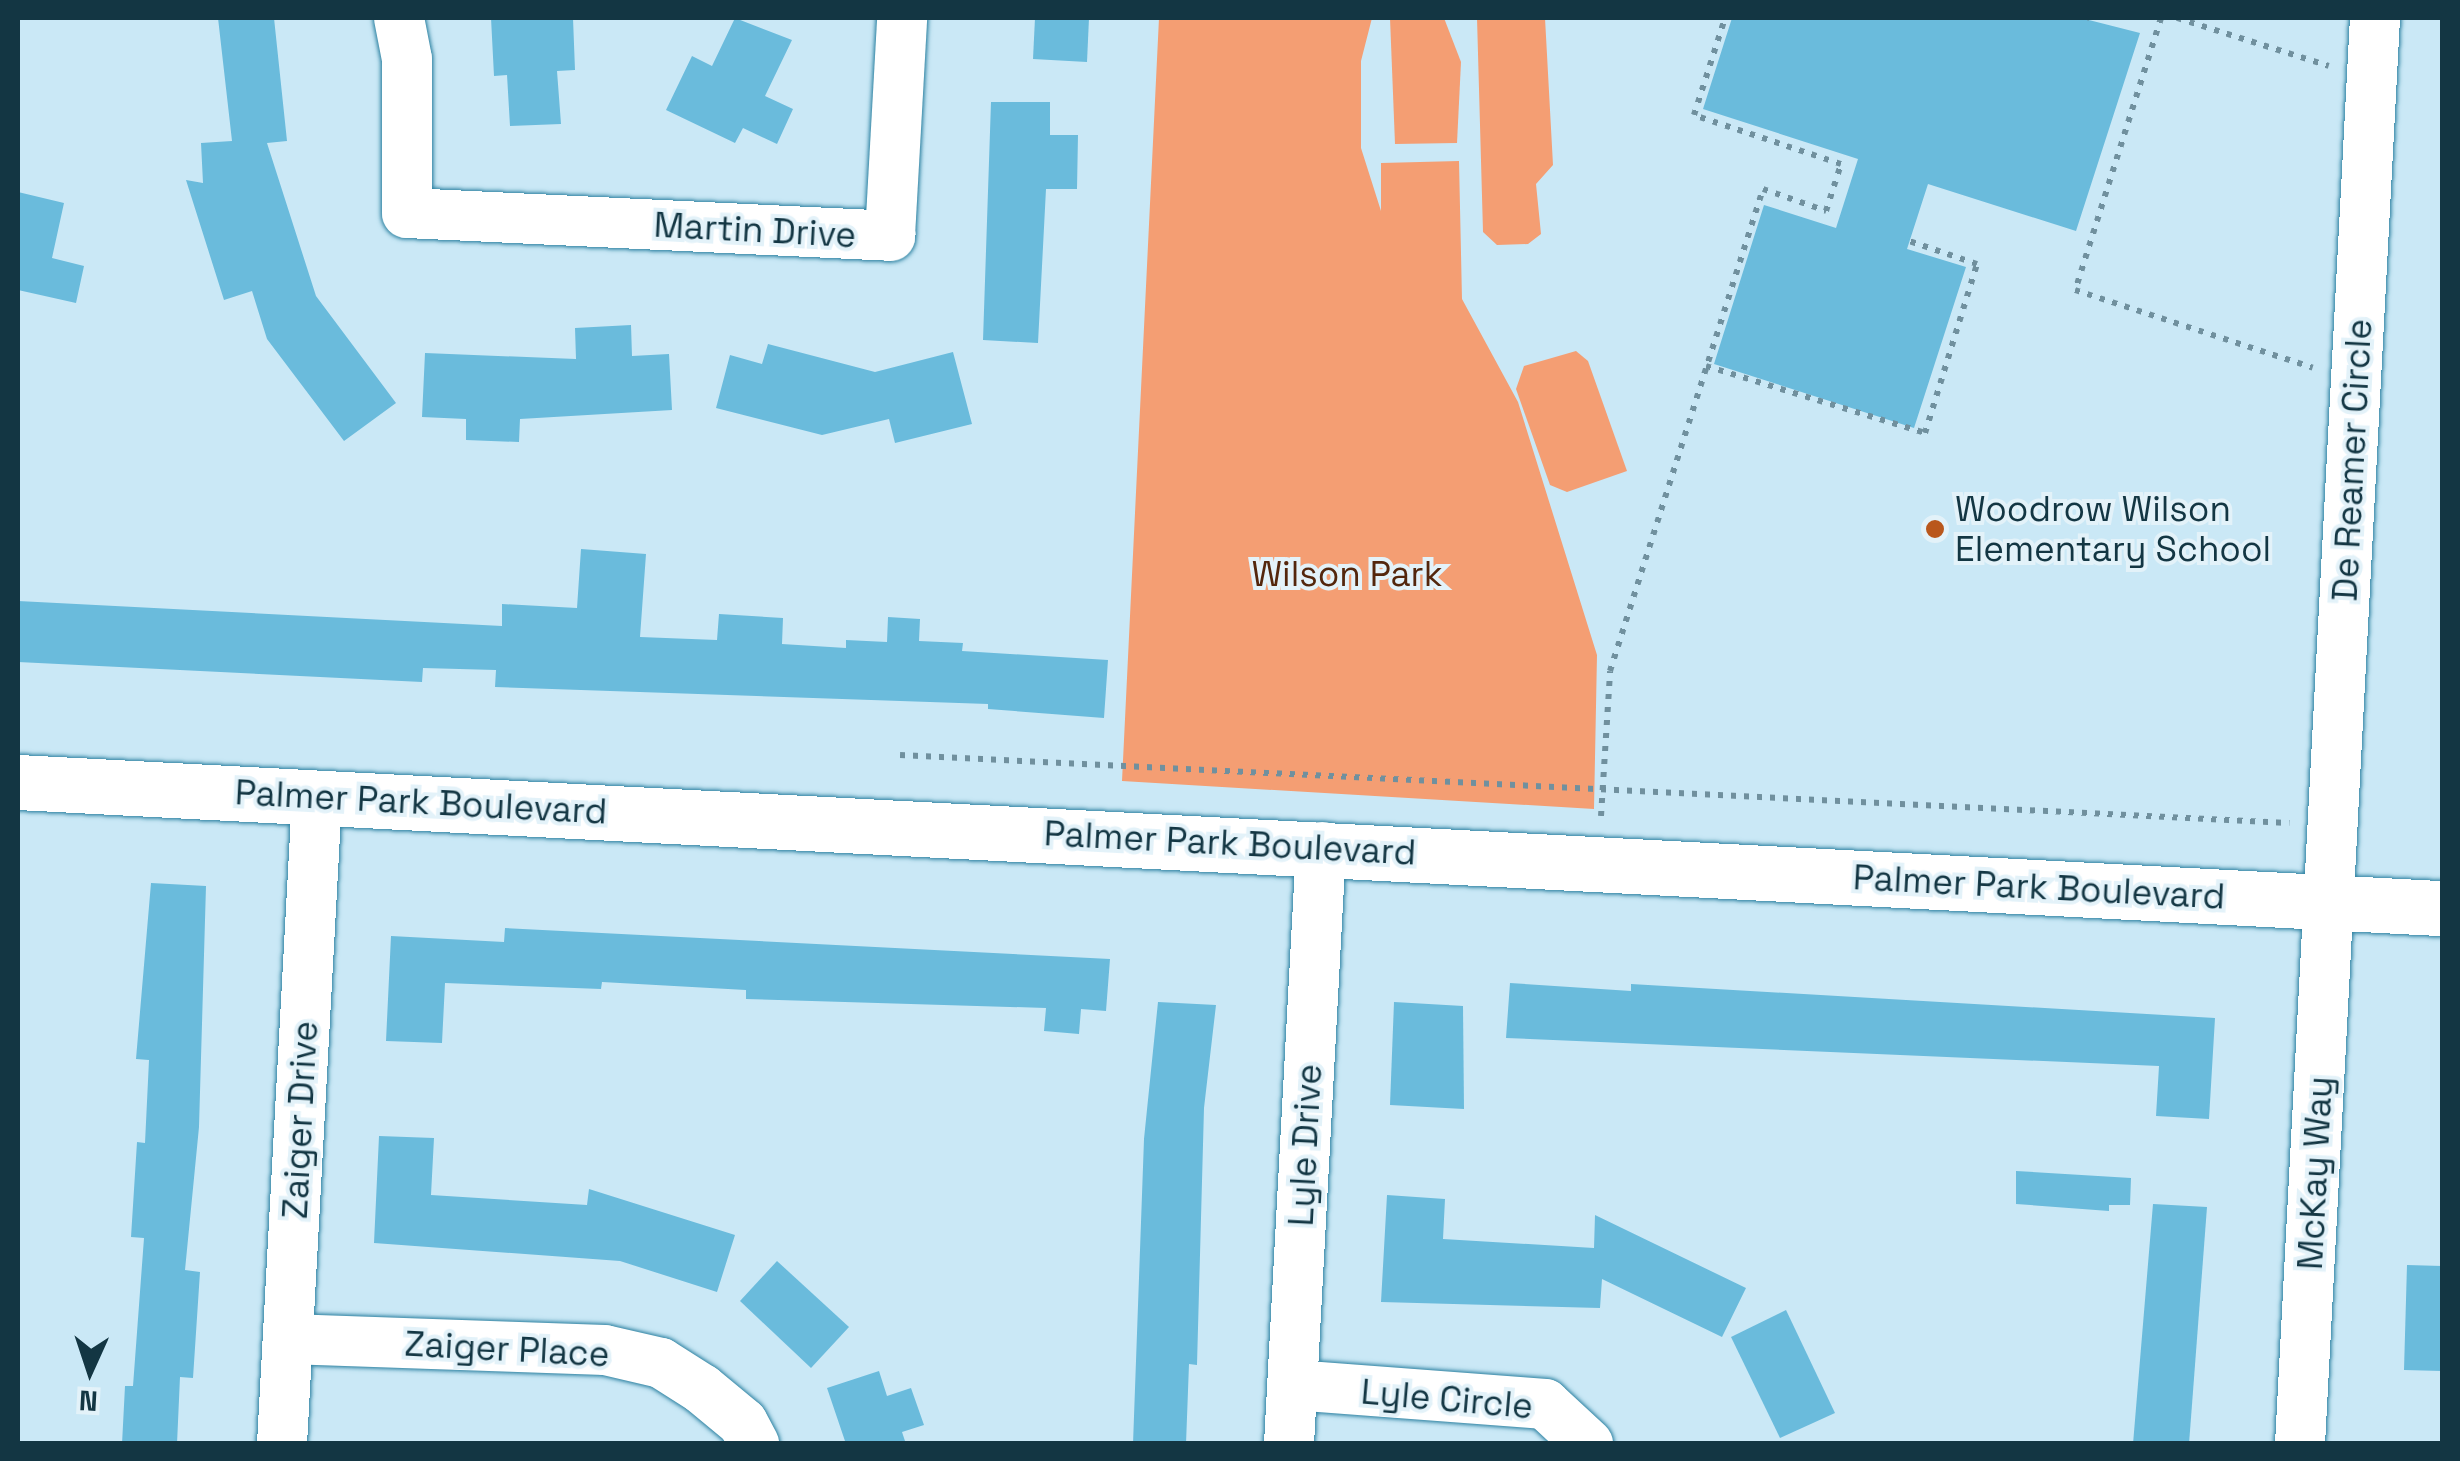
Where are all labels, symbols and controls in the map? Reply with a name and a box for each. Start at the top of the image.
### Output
street label: Martin Drive [653,204,857,256]
street label: De Reamer Circle [2324,318,2380,602]
place label: Woodrow Wilson Elementary School [1955,488,2271,570]
marker: Woodrow Wilson Elementary School [1924,518,1946,540]
park label: Wilson Park [1251,553,1443,595]
street label: Palmer Park Boulevard [234,771,608,833]
street label: Palmer Park Boulevard [1043,812,1417,874]
street label: Palmer Park Boulevard [1852,856,2226,918]
street label: Zaiger Drive [274,1020,326,1220]
street label: Lyle Drive [1280,1063,1330,1227]
street label: McKay Way [2289,1075,2341,1271]
north arrow [40,1321,140,1421]
street label: Zaiger Place [403,1323,611,1375]
street label: Lyle Circle [1359,1371,1535,1427]
text: N [78,1382,99,1419]

